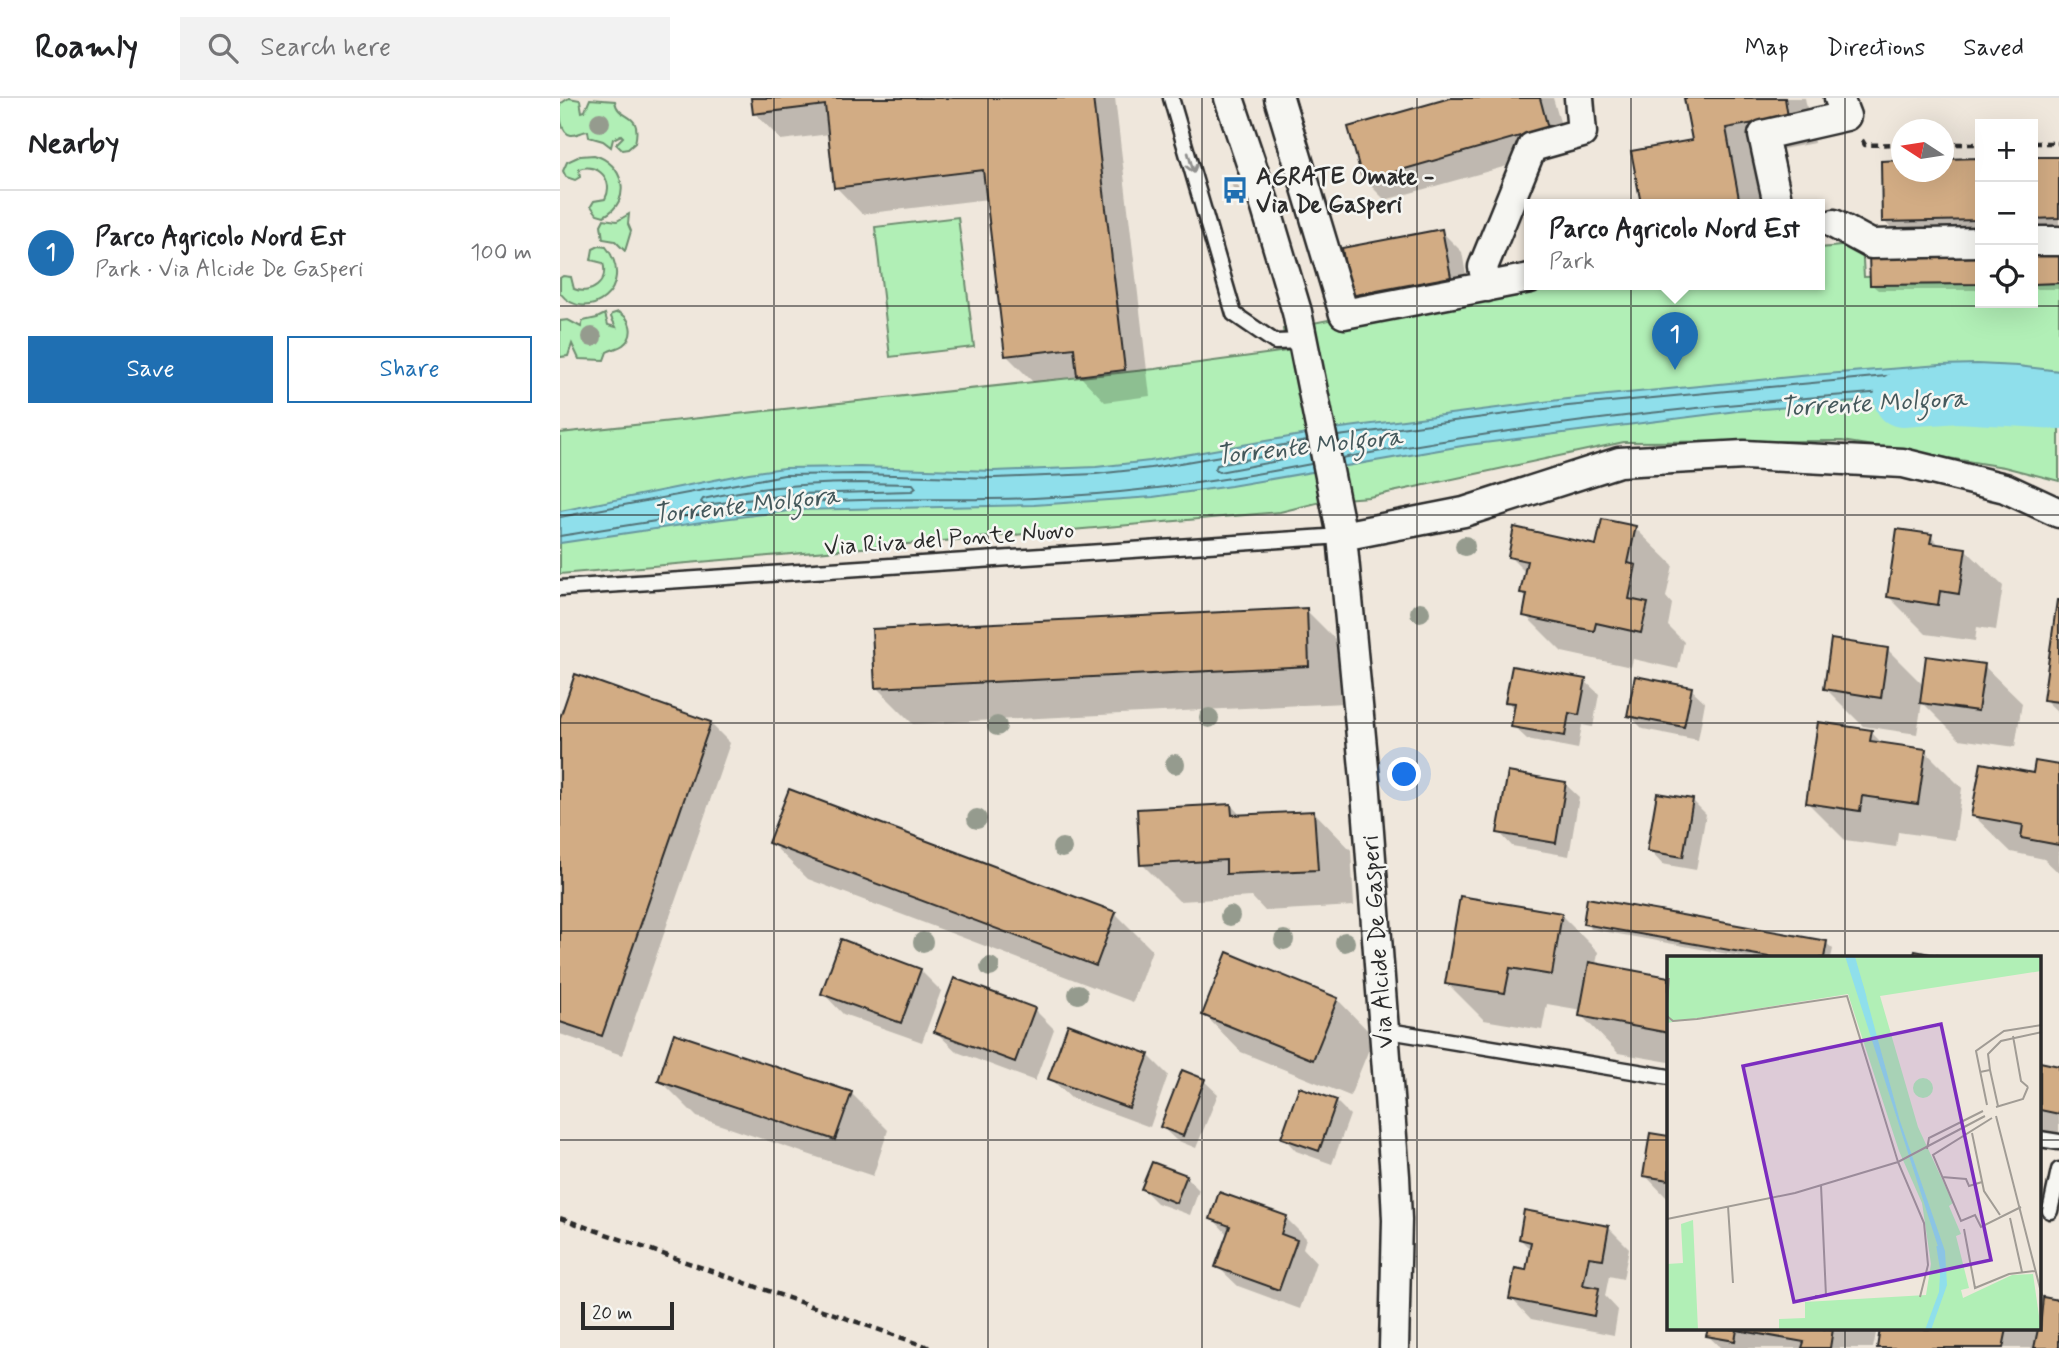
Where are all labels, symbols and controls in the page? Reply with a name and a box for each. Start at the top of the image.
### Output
search box [180,17,670,80]
text: Roamly [35,26,138,70]
icon: search [204,29,242,67]
text: Search here [260,31,391,65]
text: Map [1745,33,1789,64]
text: Directions [1827,33,1925,64]
text: Saved [1963,33,2024,64]
north arrow [1891,119,1954,182]
map controls [1975,119,2038,308]
button: + [1975,119,2038,182]
text: Nearby [28,124,119,163]
one-way arrow [1185,152,1198,174]
place label: AGRATE Omate - Via De Gasperi [1256,162,1435,221]
bus stop icon: AGRATE Omate - Via De Gasperi [1220,175,1250,205]
button: − [1975,182,2038,245]
popup [1524,199,1825,290]
text: Parco Agricolo Nord Est [1549,213,1800,247]
text: Parco Agricolo Nord Est [95,221,346,255]
text: 1 [46,238,56,268]
text: 100 m [470,238,532,268]
button: locate [1975,245,2038,308]
text: Park [1549,247,1595,277]
text: Park · Via Alcide De Gasperi [95,255,363,285]
pin: 1 [1652,312,1698,370]
button: Save [28,336,273,403]
button: Share [287,336,532,403]
water label: Torrente Molgora [1778,382,1969,429]
water label: Torrente Molgora [1214,420,1406,477]
water label: Torrente Molgora [651,479,843,536]
street label: Via Riva del Ponte Nuovo [823,515,1075,564]
your location [1387,757,1421,791]
street label: Via Alcide De Gasperi [1356,834,1401,1050]
inset map [1667,956,2042,1330]
scale bar [581,1299,674,1331]
text: 20 m [592,1301,632,1326]

